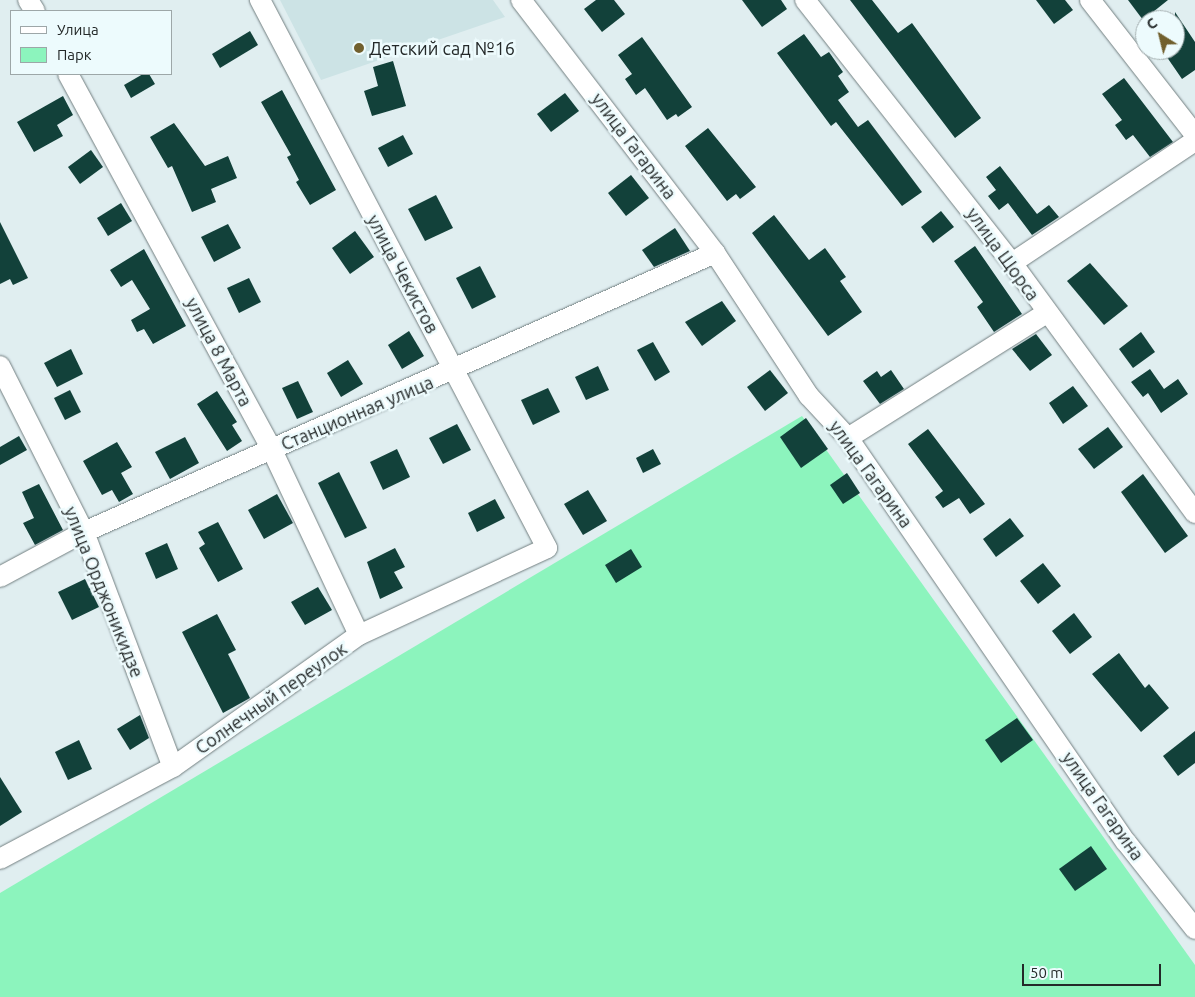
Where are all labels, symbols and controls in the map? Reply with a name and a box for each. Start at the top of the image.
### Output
legend [10,10,172,75]
north arrow [1135,10,1185,60]
text: С [1143,15,1160,33]
text: Улица [57,21,99,38]
place label: Детский сад №16 [369,37,515,59]
marker: Детский сад №16 [353,42,365,54]
text: Парк [57,46,92,63]
street label: улица Гагарина [587,89,681,203]
street label: улица Щорса [962,203,1044,305]
street label: улица Чекистов [363,211,443,337]
street label: улица 8 Марта [181,294,257,410]
street label: Станционная улица [278,371,436,455]
street label: улица Гагарина [825,416,917,532]
street label: улица Орджоникидзе [60,503,148,681]
street label: Солнечный переулок [191,638,351,758]
street label: улица Гагарина [1058,748,1148,864]
scale bar [1025,954,1164,986]
text: 50 m [1030,964,1063,981]

